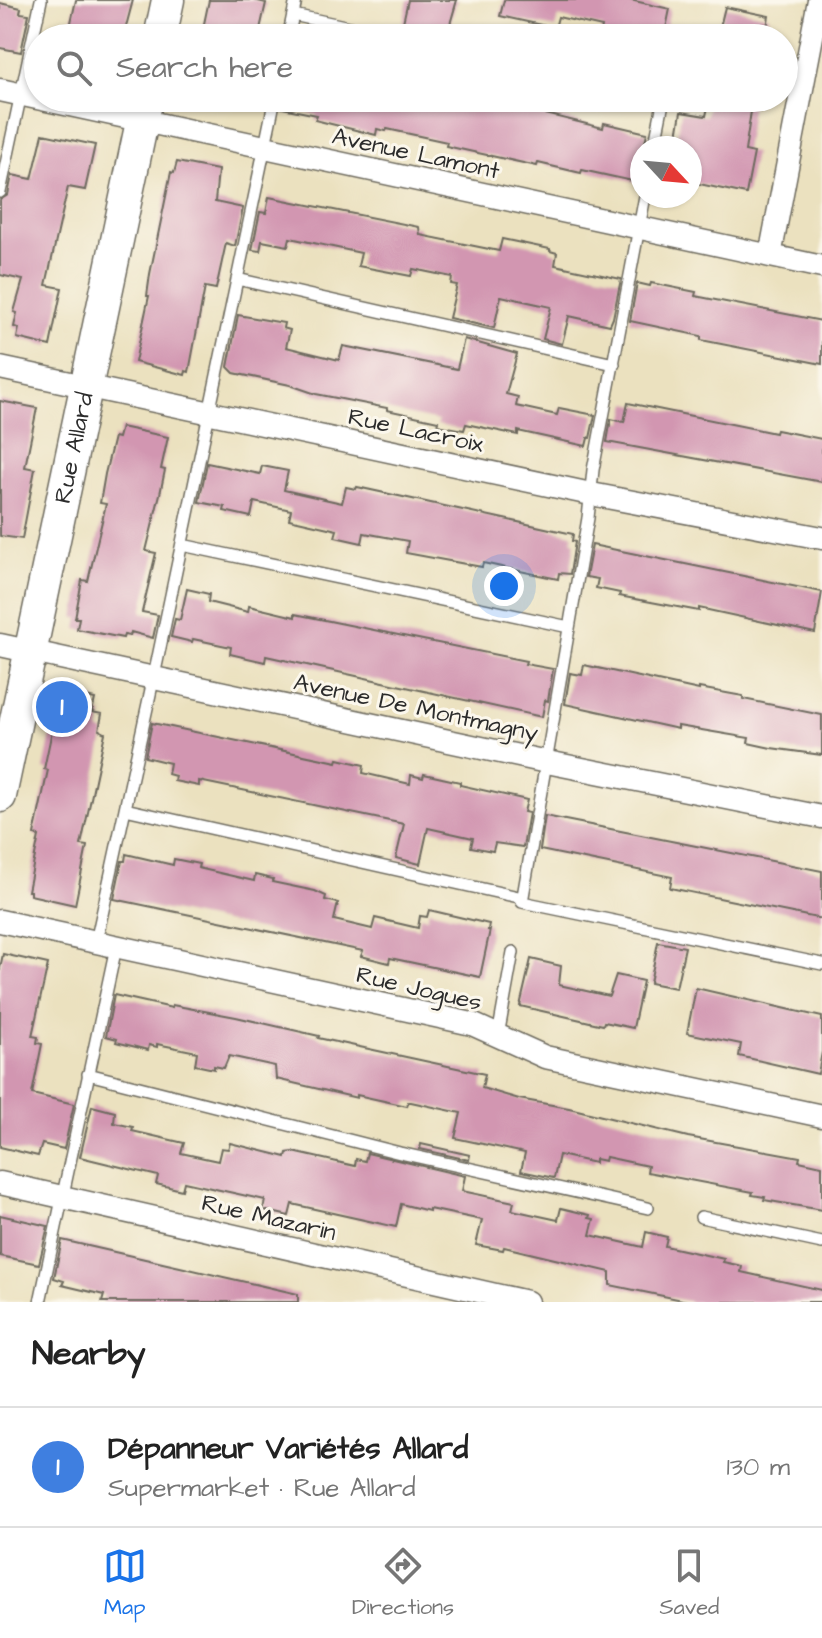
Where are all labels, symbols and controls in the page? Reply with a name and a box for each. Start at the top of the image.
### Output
search box [24,24,798,112]
icon: search [52,46,96,90]
text: Search here [116,47,293,89]
street label: Avenue Lamont [329,120,503,188]
north arrow [630,136,702,208]
street label: Rue Allard [46,389,103,506]
street label: Rue Lacroix [345,400,487,462]
your location [484,566,524,606]
street label: Avenue De Montmagny [290,665,541,751]
pin: 1 [36,677,88,737]
street label: Rue Jogues [353,958,485,1021]
street label: Rue Mazarin [198,1186,339,1250]
text: Nearby [32,1330,146,1378]
text: Dépanneur Variétés Allard [108,1428,468,1470]
text: 1 [56,1449,60,1485]
text: 130 m [726,1449,790,1485]
text: Supermarket · Rue Allard [108,1470,416,1506]
tab: Map [103,1544,147,1623]
tab: Directions [352,1544,454,1623]
tab: Saved [659,1544,719,1623]

